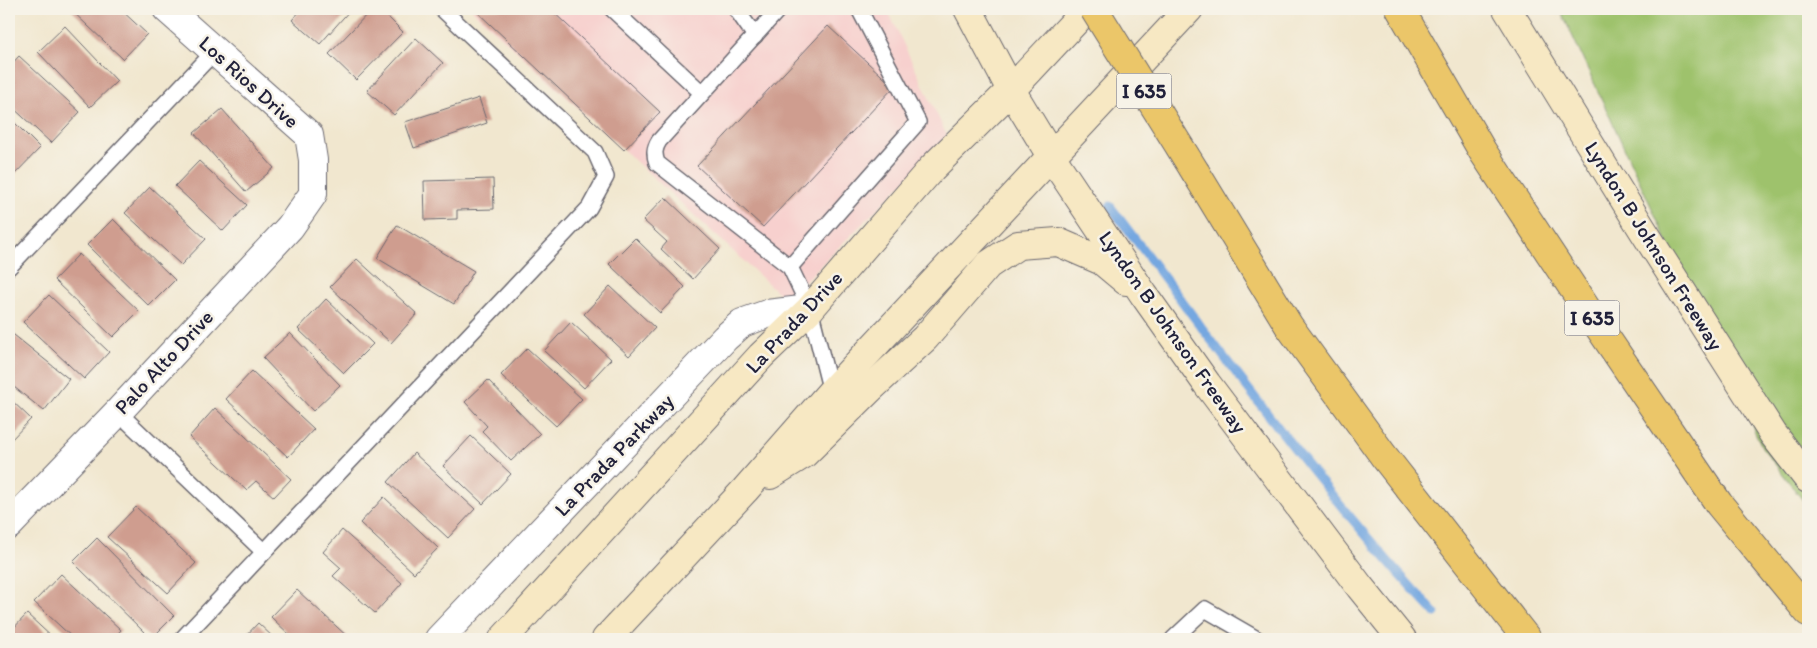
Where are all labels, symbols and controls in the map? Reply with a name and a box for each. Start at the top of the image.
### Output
street label: Los Rios Drive [194,30,304,133]
road number: I 635 [1116,74,1172,108]
street label: Lyndon B Johnson Freeway [1580,137,1729,355]
street label: Lyndon B Johnson Freeway [1094,226,1253,438]
street label: La Prada Drive [740,265,847,378]
road number: I 635 [1564,300,1620,336]
street label: Palo Alto Drive [109,304,218,419]
street label: La Prada Parkway [549,388,679,521]

